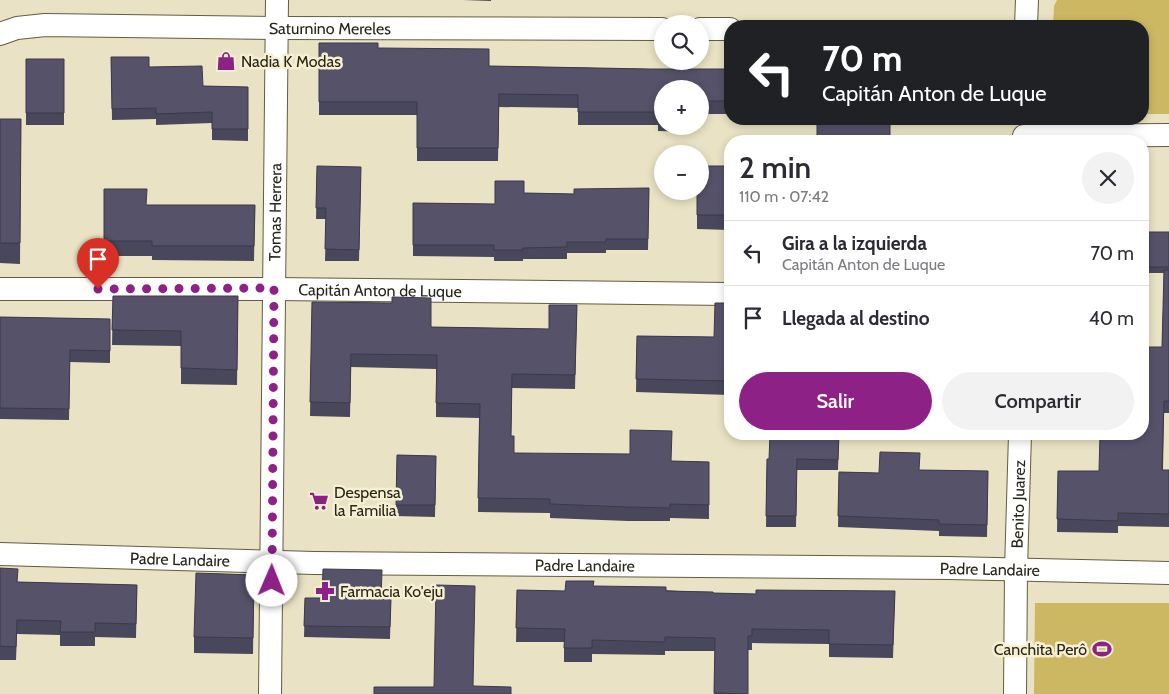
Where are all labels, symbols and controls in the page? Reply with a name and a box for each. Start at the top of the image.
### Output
map controls [654,15,709,200]
button: search [654,15,709,70]
street label: Saturnino Mereles [269,19,391,38]
text: 70 m [822,37,903,80]
icon: left [739,40,804,105]
shop icon: Nadia K Modas [215,50,237,72]
place label: Nadia K Modas [241,52,341,71]
button: + [654,80,709,135]
text: Capitán Anton de Luque [822,80,1046,107]
button: − [654,145,709,200]
text: 2 min [739,149,811,186]
button: close [1082,152,1134,204]
street label: Tomas Herrera [265,163,285,261]
text: 110 m · 07:42 [739,187,829,206]
text: Gira a la izquierda [782,232,927,255]
pin [77,238,119,289]
icon: left [739,239,767,267]
text: 70 m [1090,242,1134,265]
icon: arrive [84,245,112,273]
text: Capitán Anton de Luque [782,255,945,274]
street label: Capitán Anton de Luque [298,280,462,301]
icon: arrive [739,304,767,332]
text: Llegada al destino [782,307,929,330]
text: 40 m [1089,307,1134,330]
button: Salir [739,372,932,430]
button: Compartir [942,372,1134,430]
street label: Benito Juarez [1008,459,1029,549]
place label: Despensa la Familia [334,483,401,520]
supermarket icon: Despensa la Familia [308,490,330,512]
street label: Padre Landaire [130,549,230,571]
position arrow [245,554,297,606]
street label: Padre Landaire [535,556,635,576]
street label: Padre Landaire [940,559,1040,580]
pharmacy icon: Farmacia Ko'eju [314,580,336,602]
place label: Farmacia Ko'eju [340,582,443,601]
sports icon: Canchita Perô [1091,638,1113,660]
place label: Canchita Perô [994,640,1087,659]

